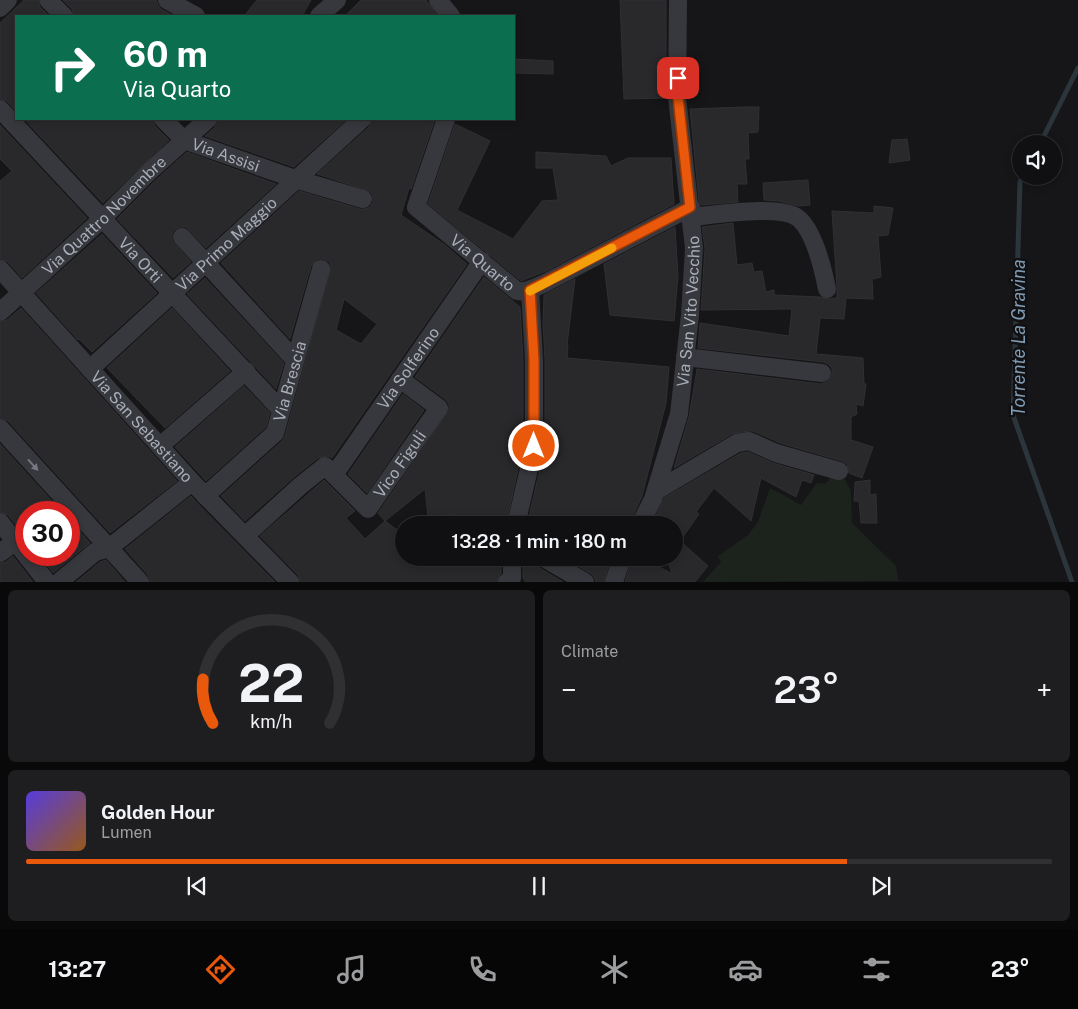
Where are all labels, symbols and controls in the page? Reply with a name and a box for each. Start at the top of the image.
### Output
text: 60 m [123,34,208,75]
icon: right [40,35,105,100]
pin [657,57,699,99]
icon: arrive [664,64,692,92]
text: Via Quarto [123,76,231,102]
street label: Via Assisi [189,134,262,175]
map controls [1012,135,1062,185]
button: sound [1012,135,1062,185]
street label: Via Quattro Novembre [38,152,170,279]
street label: Via Primo Maggio [172,193,281,295]
street label: Via Quarto [447,230,519,295]
street label: Via Orti [115,233,166,286]
street label: Via San Vito Vecchio [673,235,704,388]
water label: Torrente La Gravina [1008,259,1029,417]
street label: Via Solferino [373,323,443,413]
street label: Via Brescia [269,339,310,424]
street label: Via San Sebastiano [87,367,197,486]
position arrow [507,419,559,471]
street label: Vico Figuli [369,427,430,501]
one-way arrow [27,458,39,470]
speed limit sign: 30 [15,501,80,566]
text: 13:28 · 1 min · 180 m [451,530,627,552]
text: Climate [561,642,618,661]
text: 22 [238,653,305,714]
text: 23° [774,667,839,712]
text: − [561,673,577,706]
text: + [1036,673,1052,706]
text: km/h [250,711,293,732]
text: Golden Hour [101,801,215,823]
text: Lumen [101,823,152,842]
icon: previous [183,872,211,900]
icon: pause [525,872,553,900]
icon: next [867,872,895,900]
icon: directions [203,952,238,987]
icon: music [334,952,369,987]
icon: phone [465,952,500,987]
icon: climate [597,952,632,987]
icon: car [728,952,763,987]
icon: filters [859,952,894,987]
text: 13:27 [48,956,106,982]
text: 23° [991,956,1030,982]

